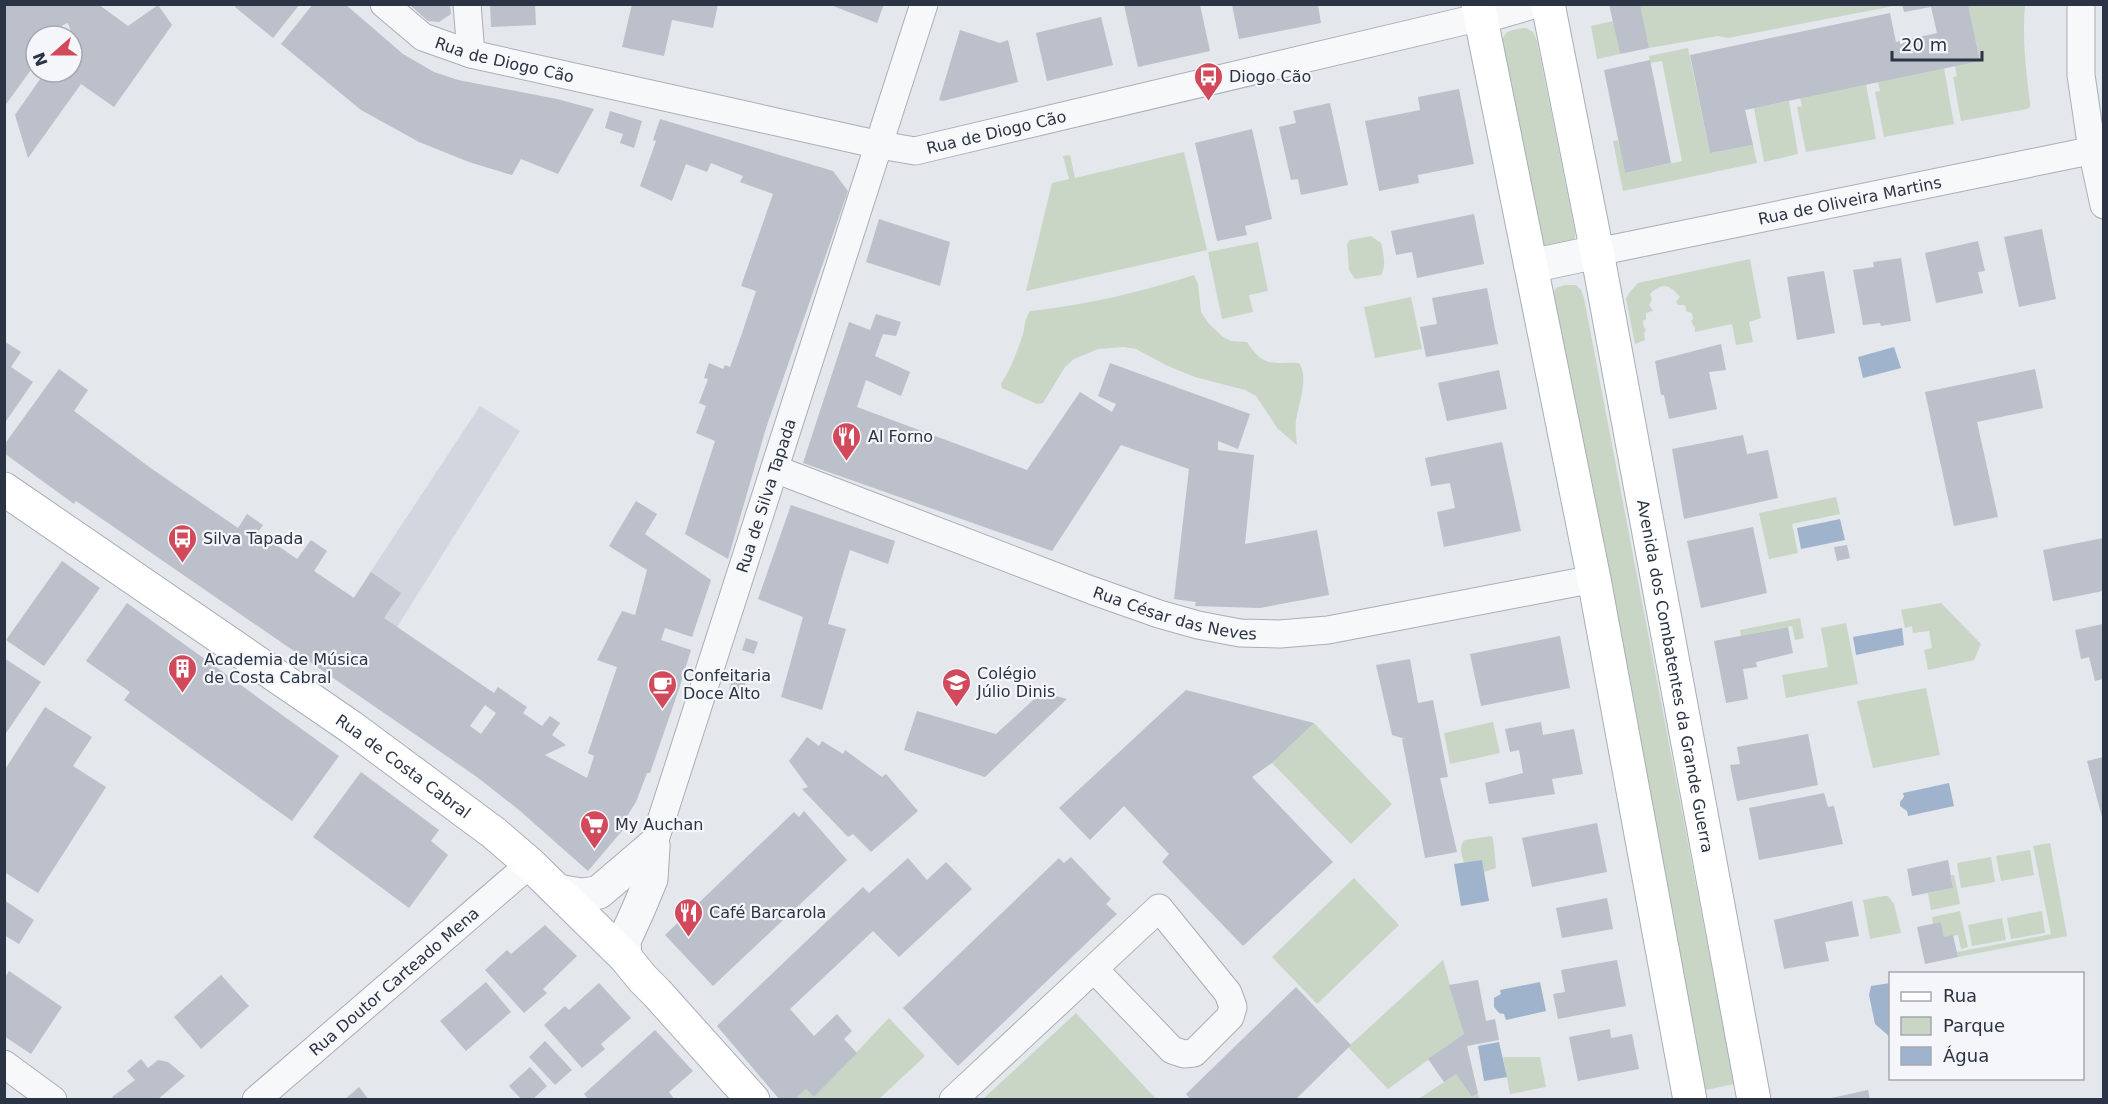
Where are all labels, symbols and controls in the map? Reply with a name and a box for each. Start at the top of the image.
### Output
north arrow [24,24,84,84]
scale bar [1892,24,1982,62]
street label: Rua de Diogo Cão [432,33,576,87]
text: 20 m [1901,34,1947,55]
text: N [29,50,52,69]
bus stop icon: Diogo Cão [1192,60,1224,102]
place label: Diogo Cão [1229,67,1311,86]
street label: Rua de Diogo Cão [925,107,1068,158]
street label: Rua de Oliveira Martins [1756,173,1943,229]
street label: Rua de Silva Tapada [733,416,800,575]
restaurant icon: Al Forno [831,420,863,462]
place label: Al Forno [868,427,933,446]
street label: Avenida dos Combatentes da Grande Guerra [1633,498,1717,854]
bus stop icon: Silva Tapada [166,522,198,564]
place label: Silva Tapada [203,529,303,548]
street label: Rua César das Neves [1091,583,1257,643]
place label: Academia de Música de Costa Cabral [204,650,369,687]
building icon: Academia de Música de Costa Cabral [167,652,199,694]
place label: Colégio Júlio Dinis [976,664,1055,701]
place label: Confeitaria Doce Alto [683,666,771,703]
school or university icon: Colégio Júlio Dinis [940,666,972,708]
cafe icon: Confeitaria Doce Alto [646,668,678,710]
street label: Rua de Costa Cabral [332,710,474,822]
supermarket icon: My Auchan [578,808,610,850]
place label: My Auchan [615,815,703,834]
restaurant icon: Café Barcarola [672,896,704,938]
street label: Rua Doutor Carteado Mena [306,903,483,1060]
place label: Café Barcarola [709,903,826,922]
legend [1889,972,2084,1080]
text: Rua [1943,985,1977,1006]
text: Parque [1943,1015,2005,1036]
text: Água [1943,1045,1989,1066]

